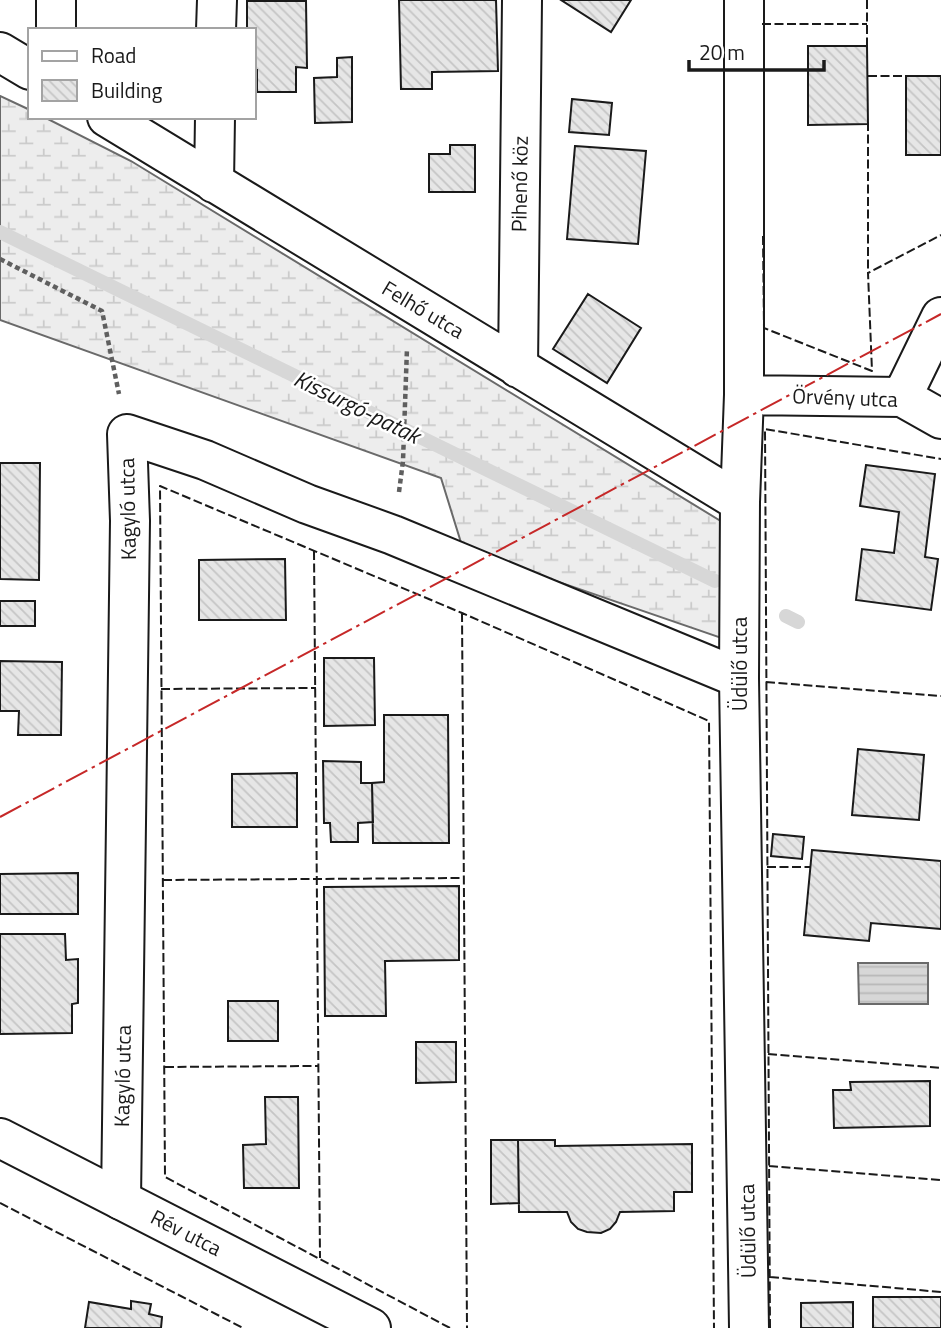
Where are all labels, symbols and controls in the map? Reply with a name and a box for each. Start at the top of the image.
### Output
legend [28,28,256,119]
scale bar [689,28,824,72]
text: 20 m [699,36,745,68]
text: Road [91,39,136,71]
text: Building [91,74,163,106]
street label: Pihenő köz [502,136,536,232]
street label: Felhő utca [376,272,471,347]
water label: Kissurgó-patak [288,361,429,454]
street label: Örvény utca [792,379,899,415]
street label: Kagyló utca [110,457,144,560]
street label: Üdülő utca [723,616,755,711]
street label: Kagyló utca [105,1024,139,1127]
street label: Üdülő utca [730,1183,764,1279]
street label: Rév utca [145,1201,228,1264]

